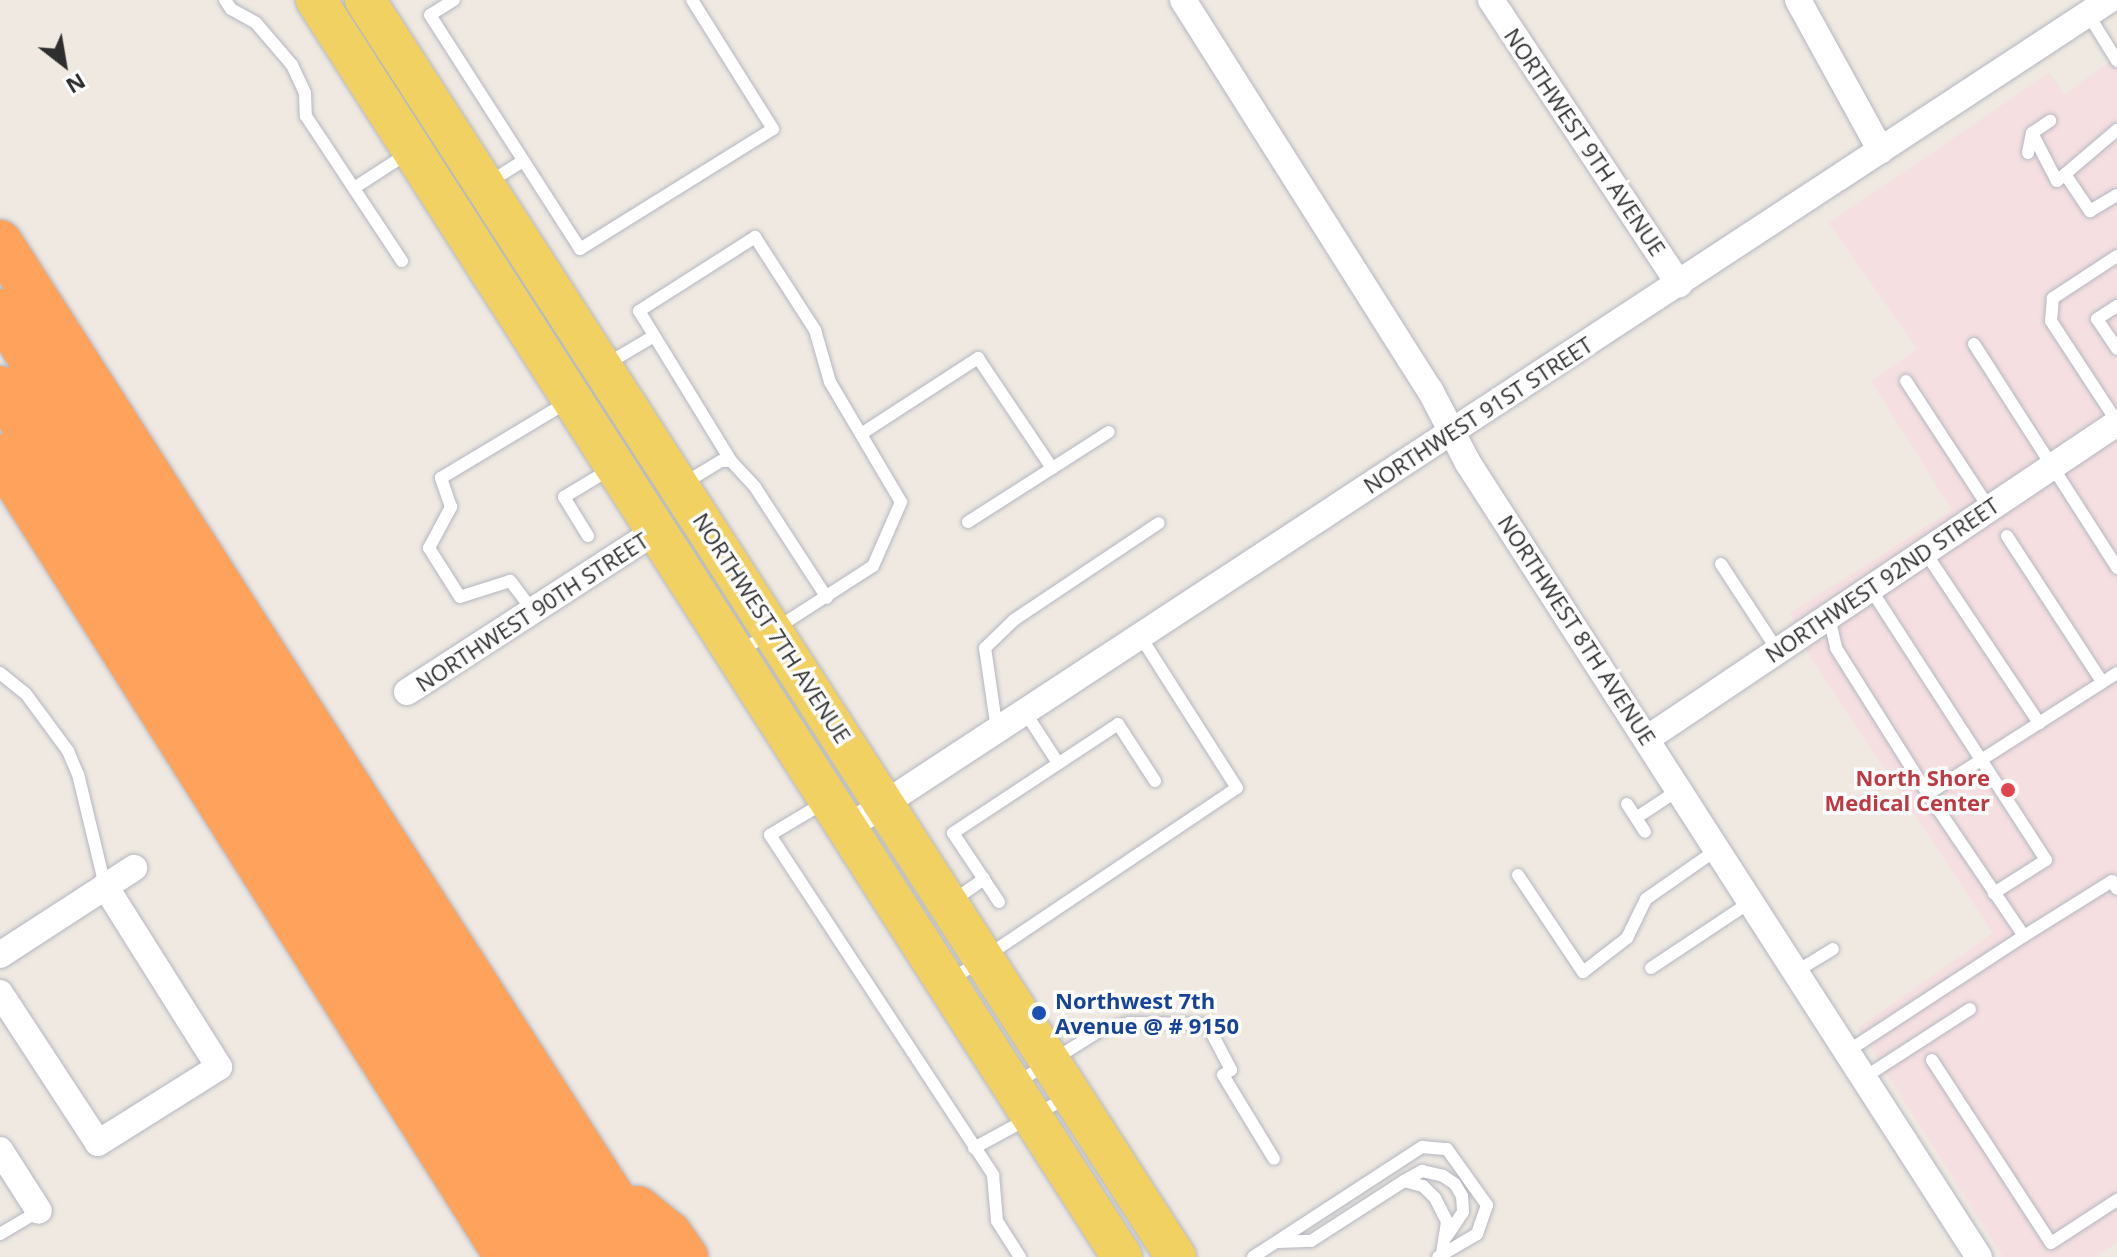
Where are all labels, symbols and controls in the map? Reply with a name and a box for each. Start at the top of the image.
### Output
street label: NORTHWEST 9TH AVENUE [1499,23,1671,261]
north arrow [24,24,104,104]
text: N [61,67,92,102]
street label: NORTHWEST 91ST STREET [1359,331,1597,499]
street label: NORTHWEST 92ND STREET [1760,492,2004,668]
street label: NORTHWEST 7TH AVENUE [688,508,856,748]
street label: NORTHWEST 8TH AVENUE [1493,510,1661,750]
street label: NORTHWEST 90TH STREET [411,527,653,697]
place label: North Shore Medical Center [1825,764,1990,816]
marker: North Shore Medical Center [1997,779,2019,801]
place label: Northwest 7th Avenue @ # 9150 [1055,987,1239,1038]
marker: Northwest 7th Avenue @ # 9150 [1030,1004,1048,1022]

